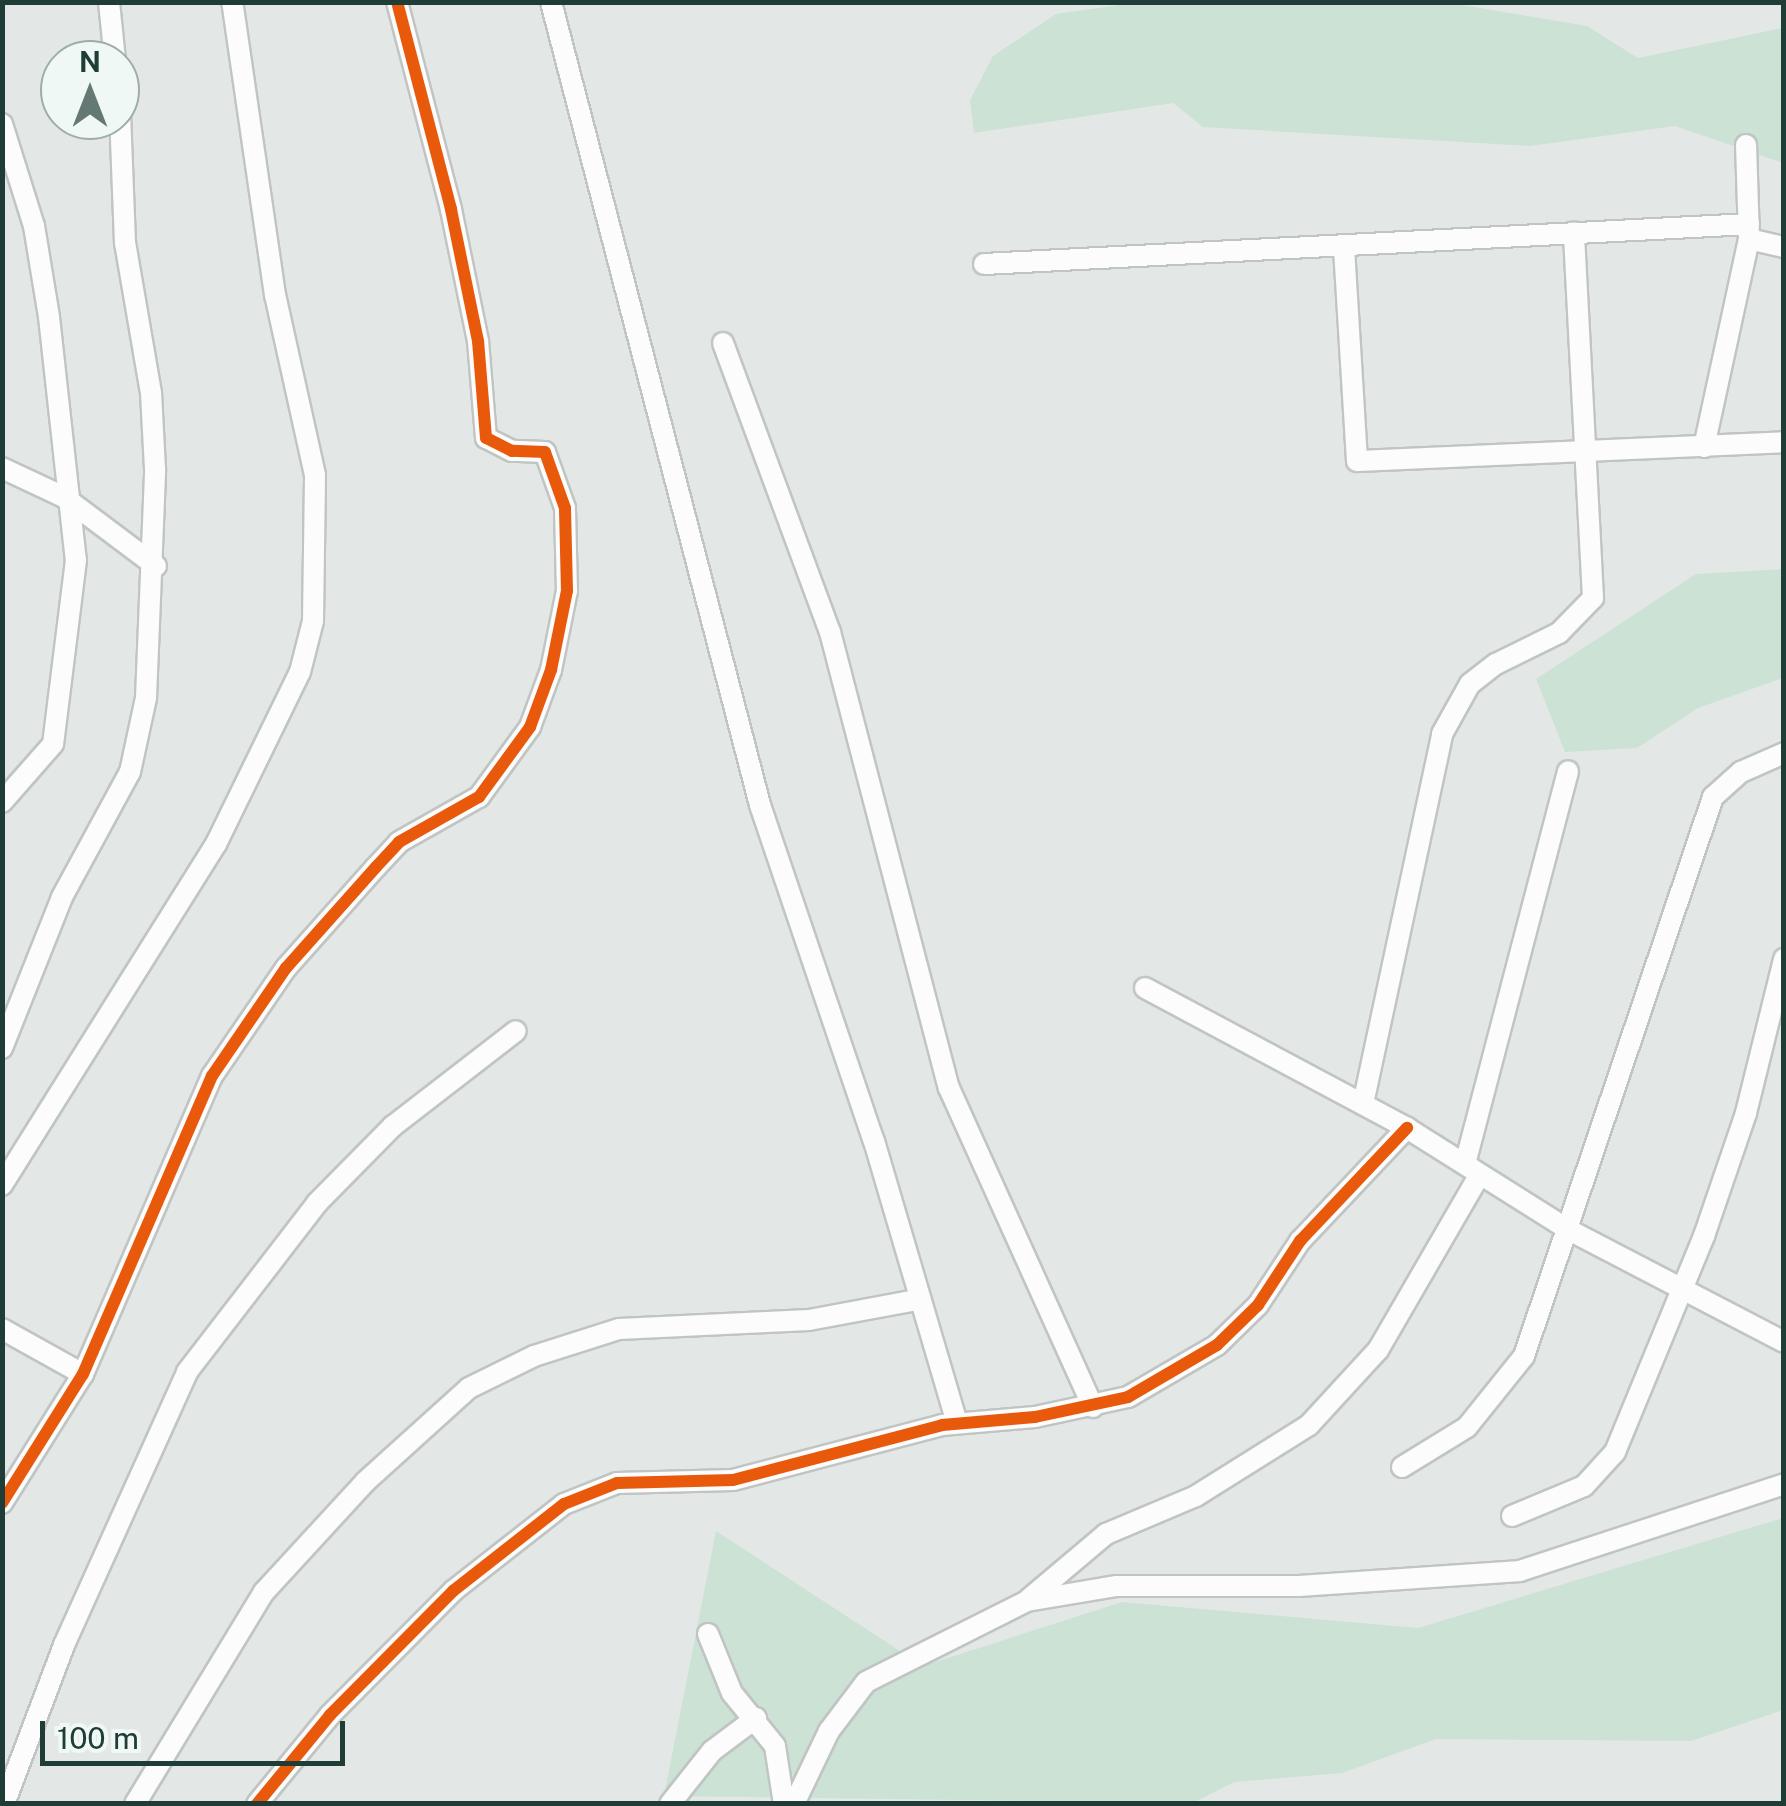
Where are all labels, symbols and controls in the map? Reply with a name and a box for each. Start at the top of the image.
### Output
north arrow [40,40,140,140]
text: N [79,45,101,78]
scale bar [45,1701,350,1763]
text: 100 m [57,1720,139,1756]

